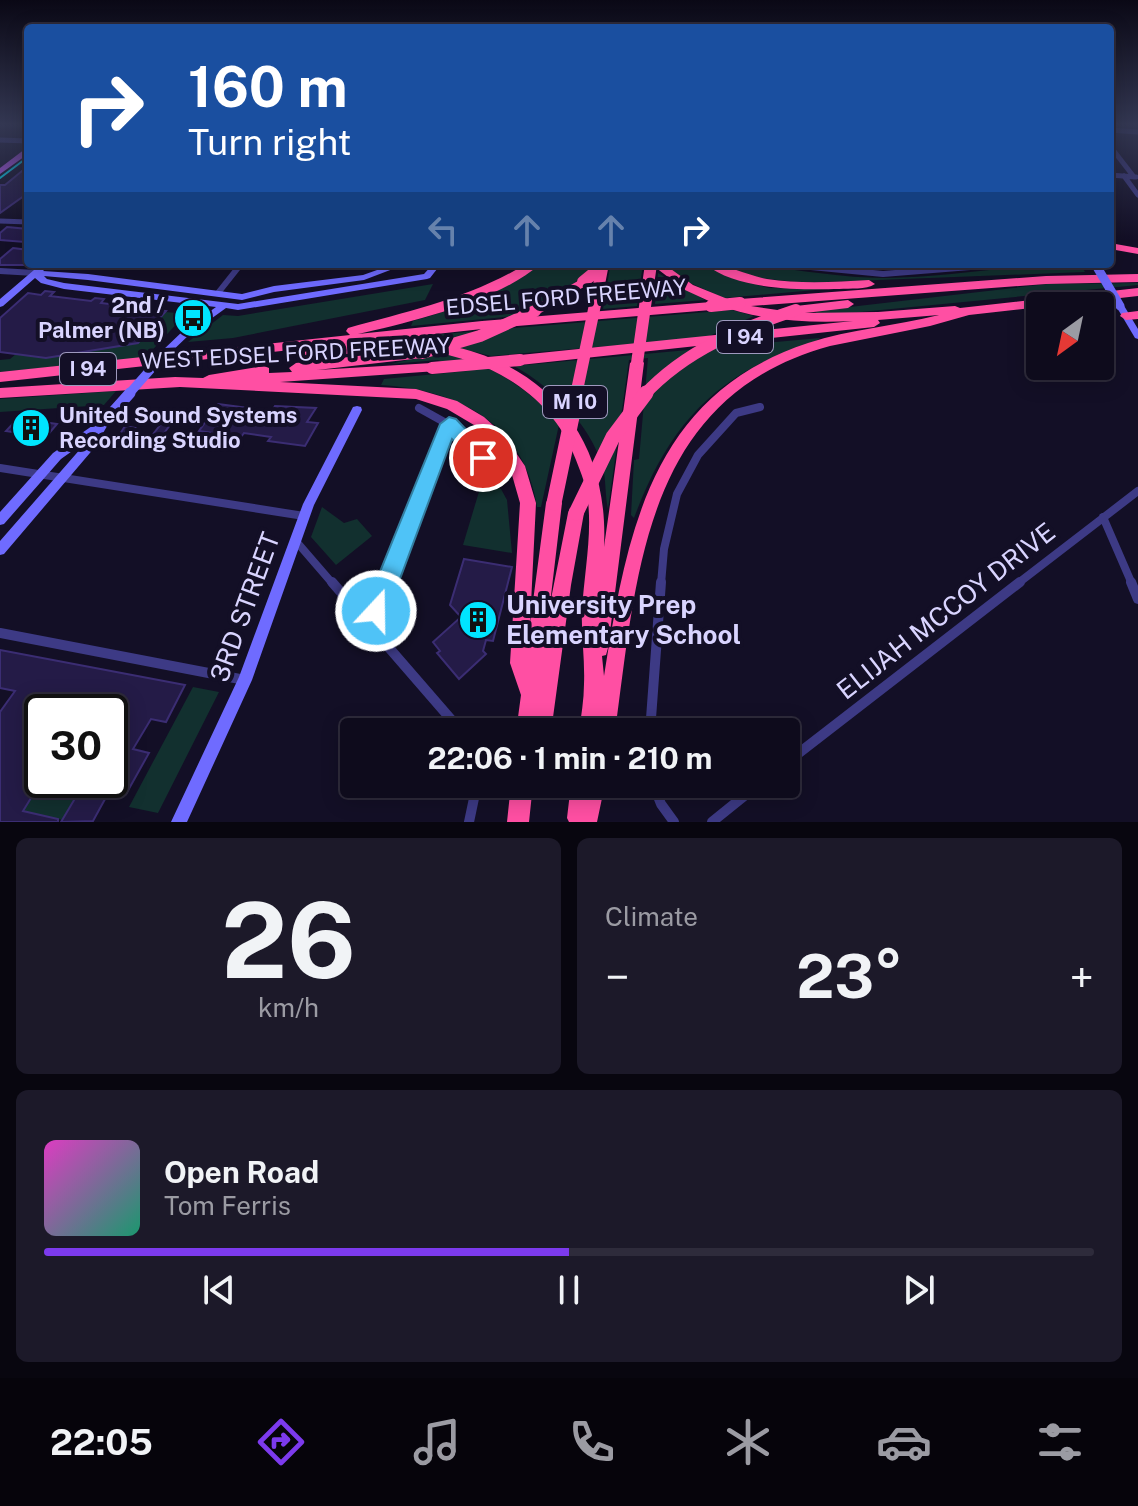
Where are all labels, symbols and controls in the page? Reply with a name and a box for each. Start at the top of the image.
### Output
text: 160 m [188,54,348,120]
icon: right [56,56,160,160]
text: Turn right [188,121,351,163]
icon: left [421,208,465,252]
icon: ahead [505,208,549,252]
icon: ahead [589,208,633,252]
icon: right [673,208,717,252]
street label: EDSEL FORD FREEWAY [445,273,688,320]
place label: 2nd / Palmer (NB) [38,292,166,343]
north arrow [1026,292,1114,380]
map controls [1026,292,1114,380]
bus stop icon: 2nd / Palmer (NB) [172,297,214,339]
road number: I 94 [717,321,773,353]
street label: WEST EDSEL FORD FREEWAY [141,332,452,374]
road number: I 94 [60,353,116,385]
road number: M 10 [543,386,607,418]
place label: United Sound Systems Recording Studio [59,402,297,453]
building icon: United Sound Systems Recording Studio [10,407,52,449]
pin [449,424,517,492]
icon: arrive [461,436,505,480]
street label: ELIJAH MCCOY DRIVE [830,516,1061,705]
street label: 3RD STREET [203,528,286,686]
position arrow [334,569,418,653]
place label: University Prep Elementary School [506,589,741,650]
building icon: University Prep Elementary School [457,599,499,641]
speed limit sign: 30 [24,694,128,798]
text: 22:06 · 1 min · 210 m [428,740,712,776]
text: 26 [221,879,356,1001]
text: Climate [605,901,698,932]
text: 23° [796,941,903,1012]
text: − [605,951,629,1003]
text: + [1070,951,1094,1003]
text: km/h [258,992,319,1023]
text: Open Road [164,1154,319,1190]
text: Tom Ferris [164,1190,291,1221]
icon: previous [197,1268,241,1312]
icon: pause [547,1268,591,1312]
icon: next [897,1268,941,1312]
icon: directions [253,1414,309,1470]
icon: music [409,1414,465,1470]
icon: phone [564,1414,620,1470]
icon: climate [720,1414,776,1470]
icon: car [876,1414,932,1470]
icon: filters [1032,1414,1088,1470]
text: 22:05 [50,1421,153,1463]

